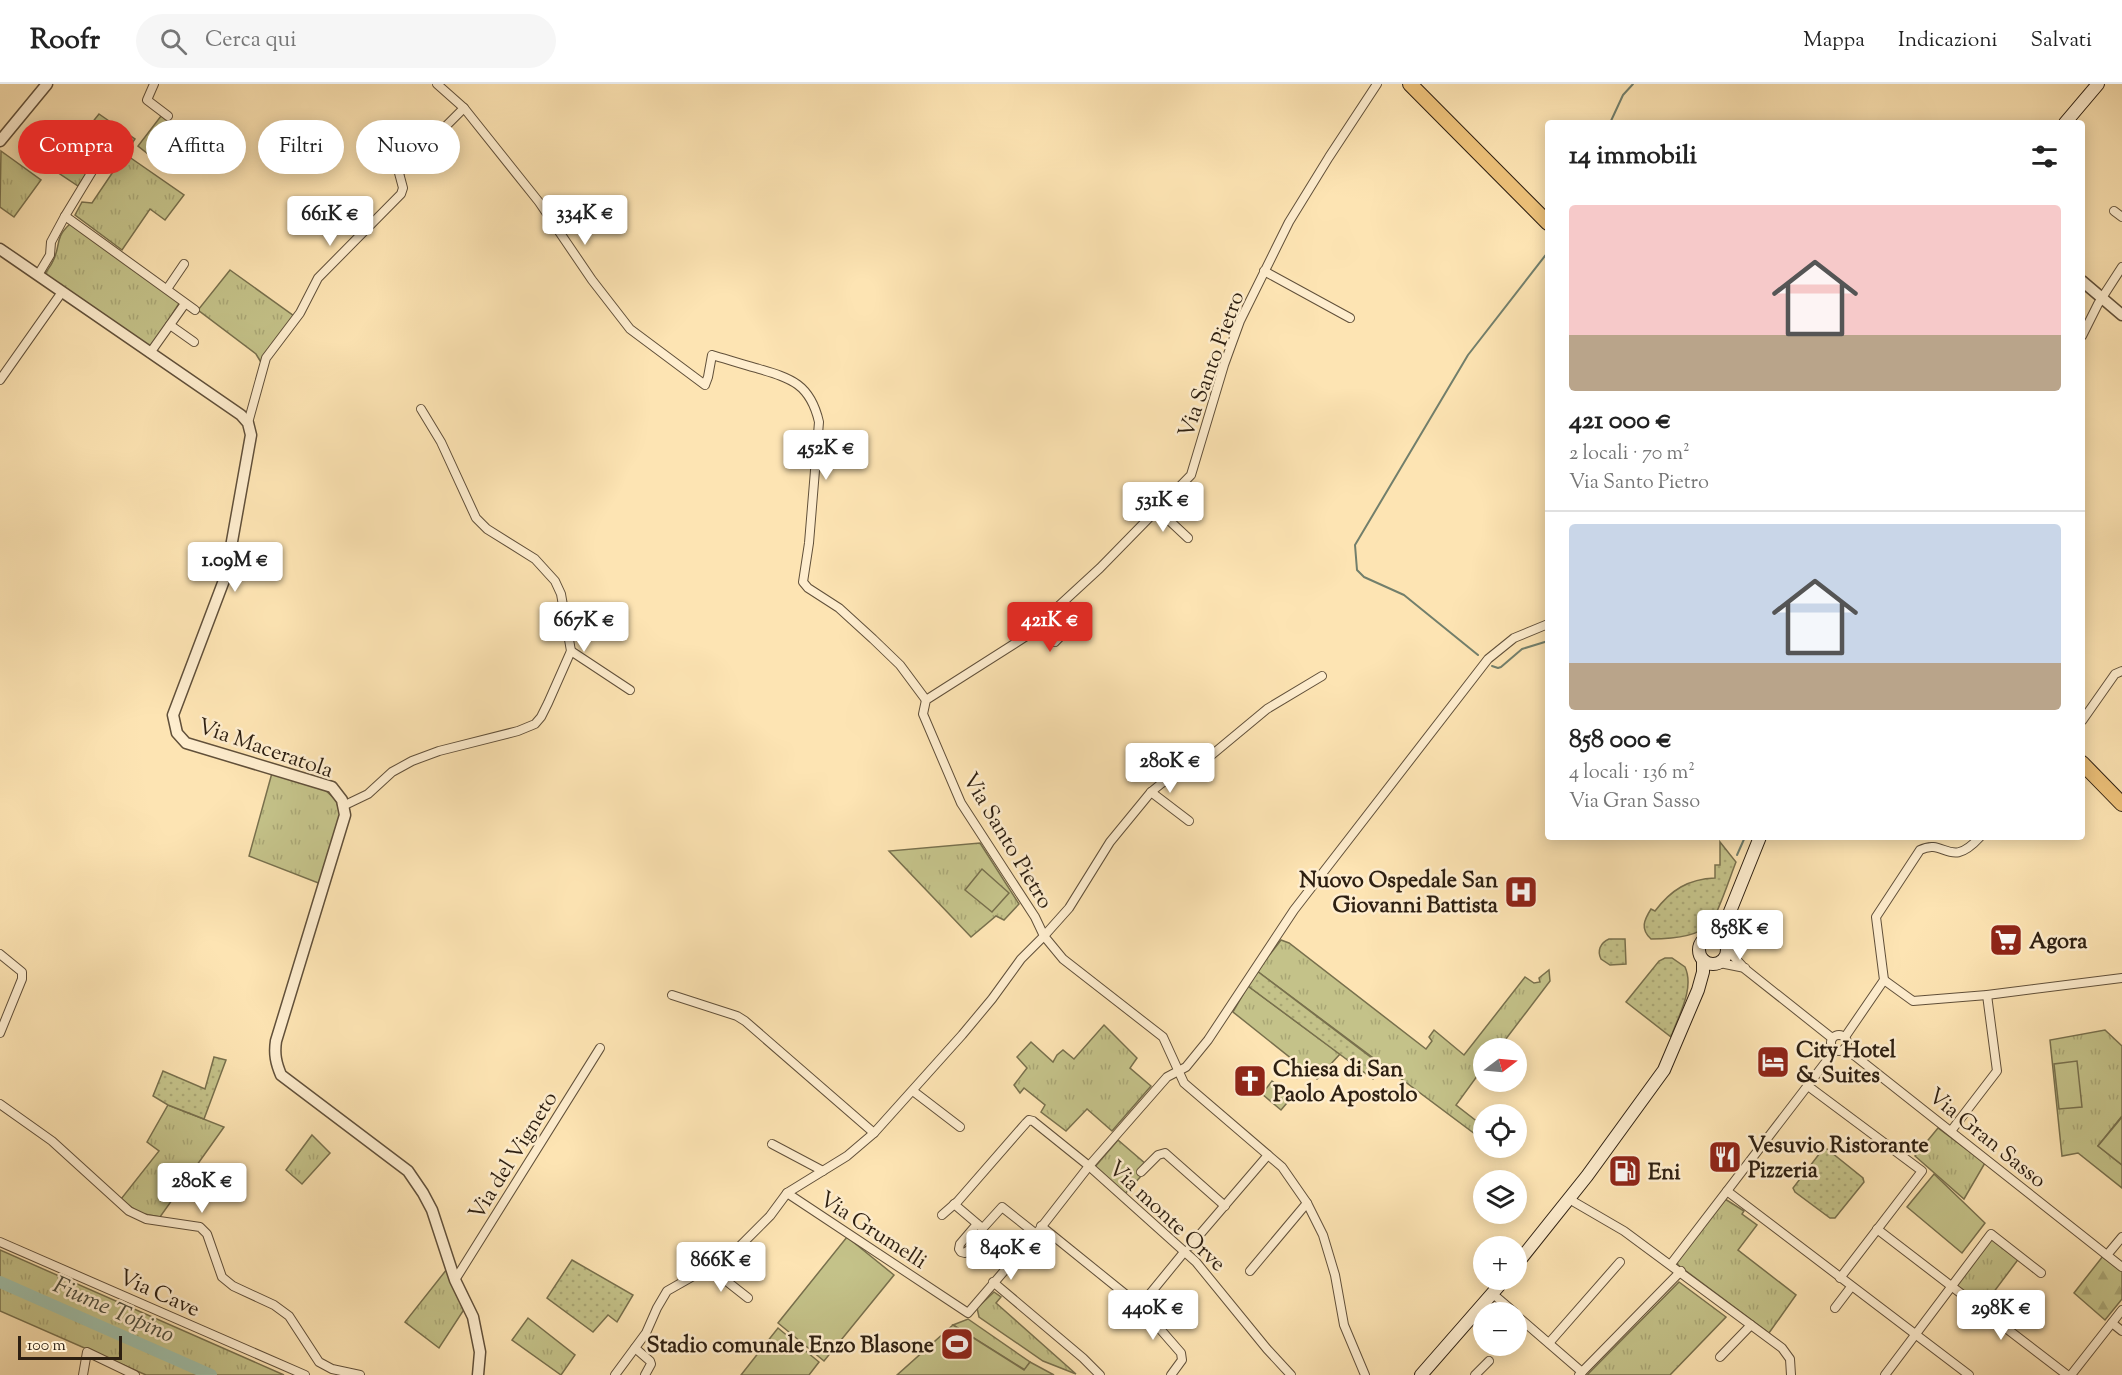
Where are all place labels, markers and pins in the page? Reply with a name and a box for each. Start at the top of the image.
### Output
pin: 334K € [536,195,634,246]
pin: 661K € [281,196,379,247]
pin: 452K € [777,430,875,481]
pin: 531K € [1114,482,1212,533]
pin: 1.09M € [180,542,290,593]
pin: 667K € [535,602,633,653]
pin: 421K € [1001,602,1099,653]
pin: 280K € [1121,743,1219,794]
place label: Nuovo Ospedale San Giovanni Battista [1299,866,1499,923]
hospital icon: Nuovo Ospedale San Giovanni Battista [1503,874,1539,910]
pin: 858K € [1691,910,1789,961]
supermarket icon: Agora [1988,922,2024,958]
place label: Agora [2029,927,2088,959]
place label: City Hotel & Suites [1796,1036,1897,1093]
hotel icon: City Hotel & Suites [1755,1044,1791,1080]
place label: Chiesa di San Paolo Apostolo [1273,1055,1417,1112]
church icon: Chiesa di San Paolo Apostolo [1232,1063,1268,1099]
place label: Vesuvio Ristorante Pizzeria [1748,1131,1929,1188]
restaurant icon: Vesuvio Ristorante Pizzeria [1707,1139,1743,1175]
fuel station icon: Eni [1607,1153,1643,1189]
place label: Eni [1648,1158,1681,1190]
pin: 280K € [153,1163,251,1214]
pin: 840K € [962,1230,1060,1281]
pin: 866K € [672,1242,770,1293]
pin: 440K € [1104,1290,1202,1341]
pin: 298K € [1952,1290,2050,1341]
sports icon: Stadio comunale Enzo Blasone [939,1326,975,1362]
place label: Stadio comunale Enzo Blasone [647,1331,934,1363]

